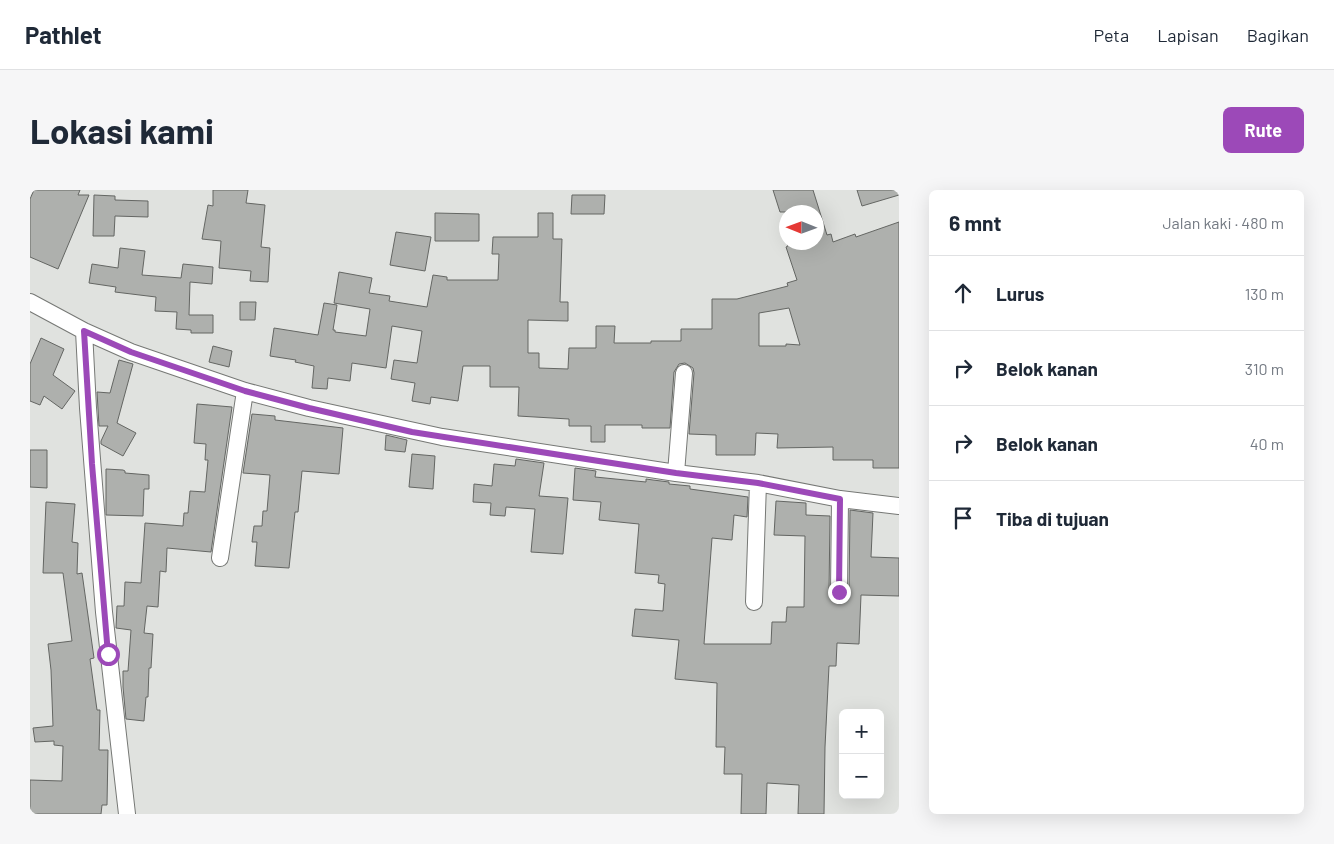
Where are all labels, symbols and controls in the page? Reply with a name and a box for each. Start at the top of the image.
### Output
text: Pathlet [25,20,102,49]
text: Peta [1094,24,1129,46]
text: Lapisan [1157,24,1219,46]
text: Bagikan [1247,24,1309,46]
button: Rute [1223,107,1304,153]
text: Lokasi kami [30,109,214,151]
north arrow [779,205,824,250]
text: 6 mnt [949,210,1001,235]
text: Jalan kaki · 480 m [1162,213,1284,232]
icon: ahead [949,279,977,307]
text: Lurus [996,282,1044,305]
text: 130 m [1245,284,1284,303]
icon: right [949,354,977,382]
text: Belok kanan [996,357,1098,380]
text: 310 m [1245,359,1284,378]
icon: right [949,429,977,457]
text: Belok kanan [996,432,1098,455]
text: 40 m [1250,434,1284,453]
icon: arrive [949,504,977,532]
text: Tiba di tujuan [996,507,1109,530]
route end [828,581,851,604]
route start [97,643,120,666]
map controls [839,709,884,799]
button: + [839,709,884,754]
button: − [839,754,884,799]

